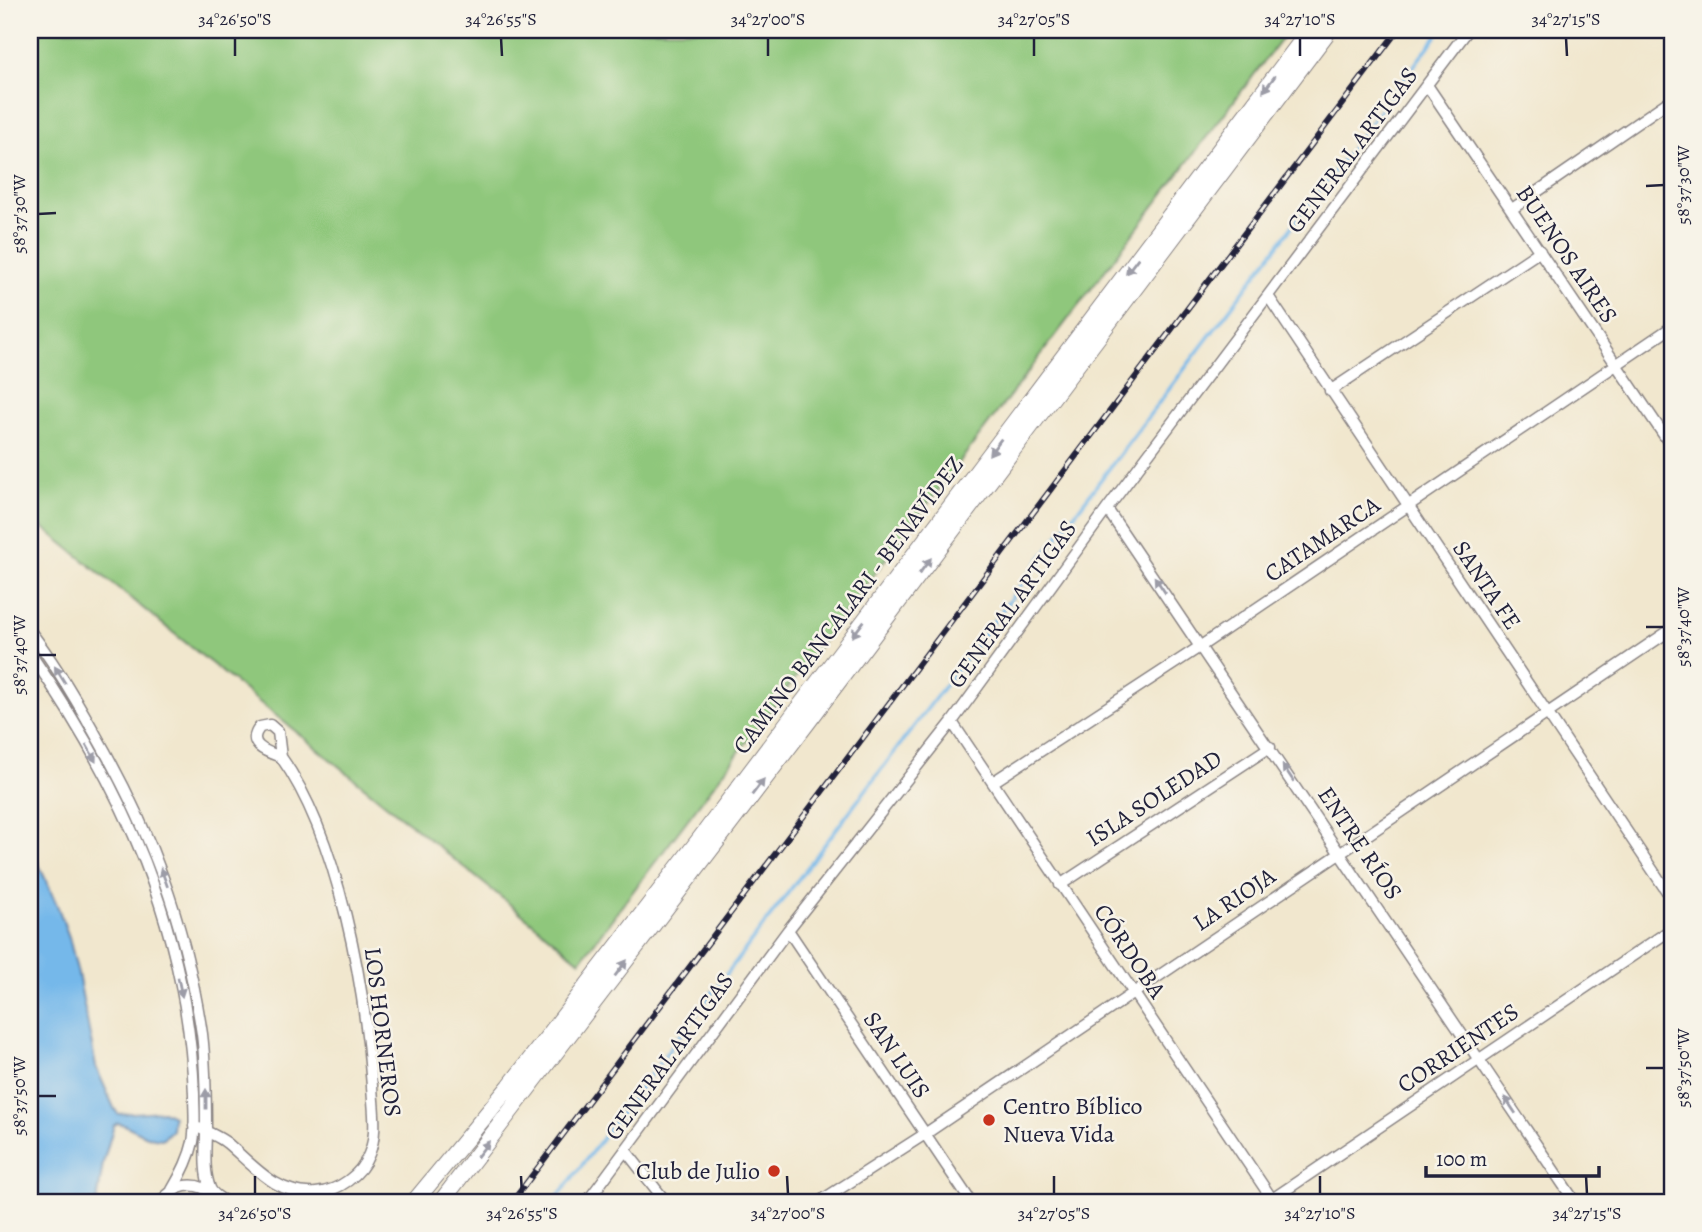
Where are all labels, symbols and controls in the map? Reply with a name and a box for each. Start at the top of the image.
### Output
text: 34°26'50"S [198,7,272,31]
text: 34°26'55"S [465,7,537,31]
text: 34°27'00"S [731,7,805,31]
text: 34°27'05"S [998,7,1070,31]
text: 34°27'10"S [1264,7,1336,31]
text: 34°27'15"S [1531,7,1601,31]
street label: GENERAL ARTIGAS [1279,60,1425,240]
one-way arrow [1263,75,1277,93]
text: 58°37'30"W [1671,145,1695,225]
text: 58°37'30"W [7,174,31,254]
street label: BUENOS AIRES [1509,179,1625,329]
one-way arrow [1126,257,1140,275]
one-way arrow [988,438,1003,456]
street label: CAMINO BANCALARI - BENAVÍDEZ [725,449,971,761]
street label: CATAMARCA [1258,488,1387,589]
street label: GENERAL ARTIGAS [940,514,1084,694]
street label: SANTA FE [1445,534,1529,636]
one-way arrow [918,557,932,575]
one-way arrow [1153,576,1167,594]
text: 58°37'40"W [1671,587,1695,667]
text: 58°37'40"W [7,615,31,695]
one-way arrow [851,620,865,638]
one-way arrow [53,665,66,684]
street label: ISLA SOLEDAD [1080,742,1228,854]
one-way arrow [85,743,97,763]
one-way arrow [1281,764,1295,782]
one-way arrow [751,778,766,796]
street label: ENTRE RÍOS [1310,780,1410,906]
street label: LA RIOJA [1186,859,1282,938]
one-way arrow [158,866,169,887]
street label: CÓRDOBA [1087,897,1174,1005]
street label: LOS HORNEROS [357,945,409,1119]
one-way arrow [613,959,628,977]
street label: GENERAL ARTIGAS [597,966,741,1146]
one-way arrow [175,976,186,998]
street label: CORRIENTES [1391,996,1525,1100]
street label: SAN LUIS [856,1005,938,1105]
text: 58°37'50"W [1671,1028,1695,1108]
text: 58°37'50"W [7,1056,31,1136]
one-way arrow [200,1088,212,1110]
place label: Centro Bíblico Nueva Vida [1003,1090,1143,1150]
one-way arrow [1504,1095,1517,1114]
marker: Centro Bíblico Nueva Vida [981,1112,997,1128]
scale bar [1426,1134,1599,1178]
one-way arrow [475,1140,490,1158]
text: 100 m [1436,1145,1487,1173]
place label: Club de Julio [636,1155,760,1187]
marker: Club de Julio [766,1163,782,1179]
text: 34°26'50"S [218,1201,292,1225]
text: 34°26'55"S [486,1201,558,1225]
text: 34°27'00"S [751,1201,825,1225]
text: 34°27'05"S [1018,1201,1090,1225]
text: 34°27'10"S [1284,1201,1356,1225]
text: 34°27'15"S [1552,1201,1622,1225]

